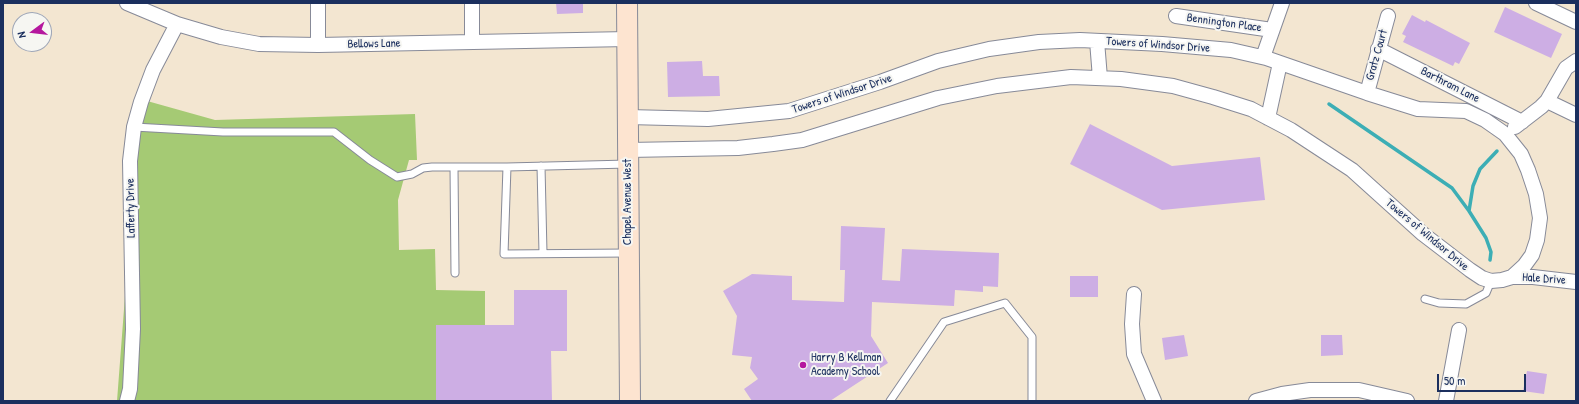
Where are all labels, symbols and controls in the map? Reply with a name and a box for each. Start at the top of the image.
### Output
street label: Bennington Place [1186,11,1262,35]
north arrow [12,12,52,52]
street label: Gratz Court [1363,28,1391,82]
text: N [14,30,29,39]
street label: Towers of Windsor Drive [1105,34,1211,56]
street label: Bellows Lane [347,36,401,52]
street label: Barthram Lane [1418,64,1482,106]
street label: Towers of Windsor Drive [790,71,894,117]
street label: Chapel Avenue West [621,159,635,245]
street label: Lafferty Drive [123,178,139,238]
street label: Towers of Windsor Drive [1382,196,1472,274]
street label: Hale Drive [1522,270,1566,288]
place label: Harry B Kellman Academy School [811,351,882,379]
marker: Harry B Kellman Academy School [798,360,808,370]
scale bar [1439,366,1528,392]
text: 50 m [1444,372,1465,389]

